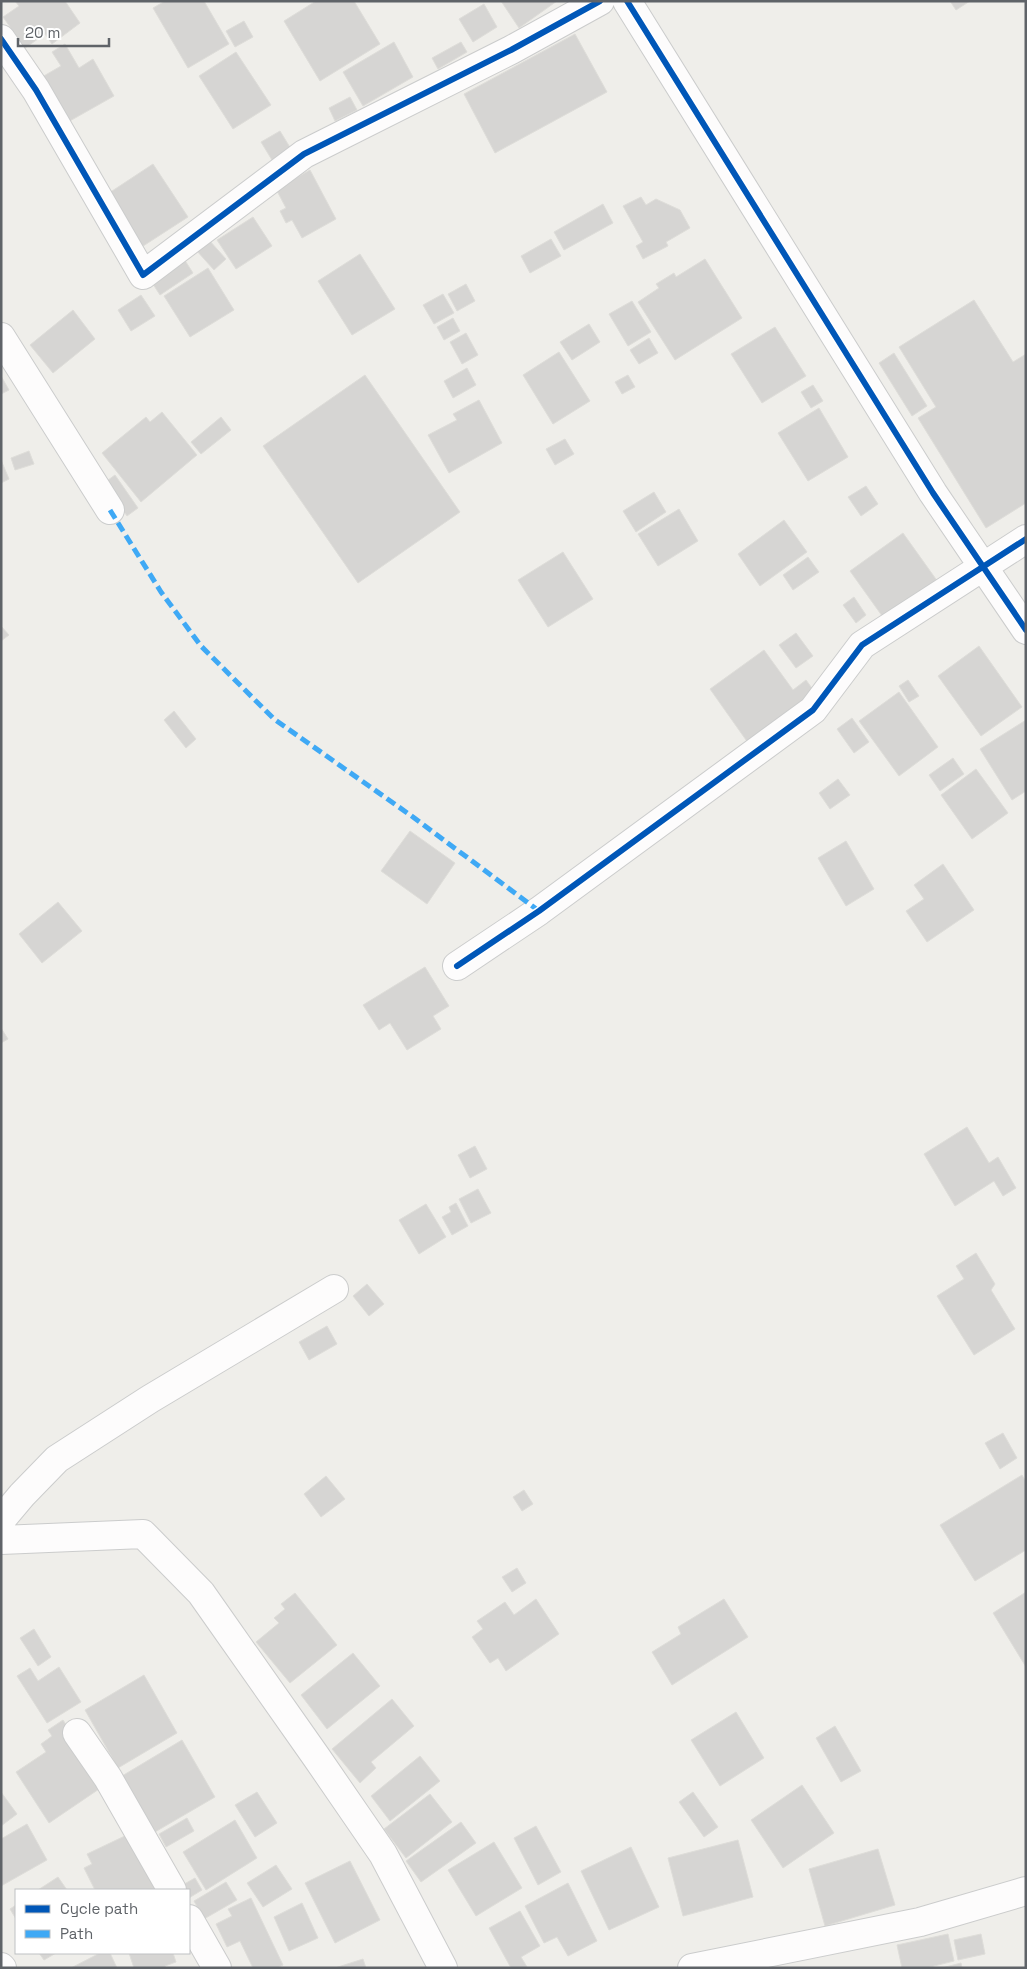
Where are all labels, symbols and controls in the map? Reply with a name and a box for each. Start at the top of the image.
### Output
scale bar [18,15,109,47]
text: 20 m [25,23,60,42]
legend [15,1889,190,1954]
text: Cycle path [60,1899,138,1918]
text: Path [60,1924,93,1943]

